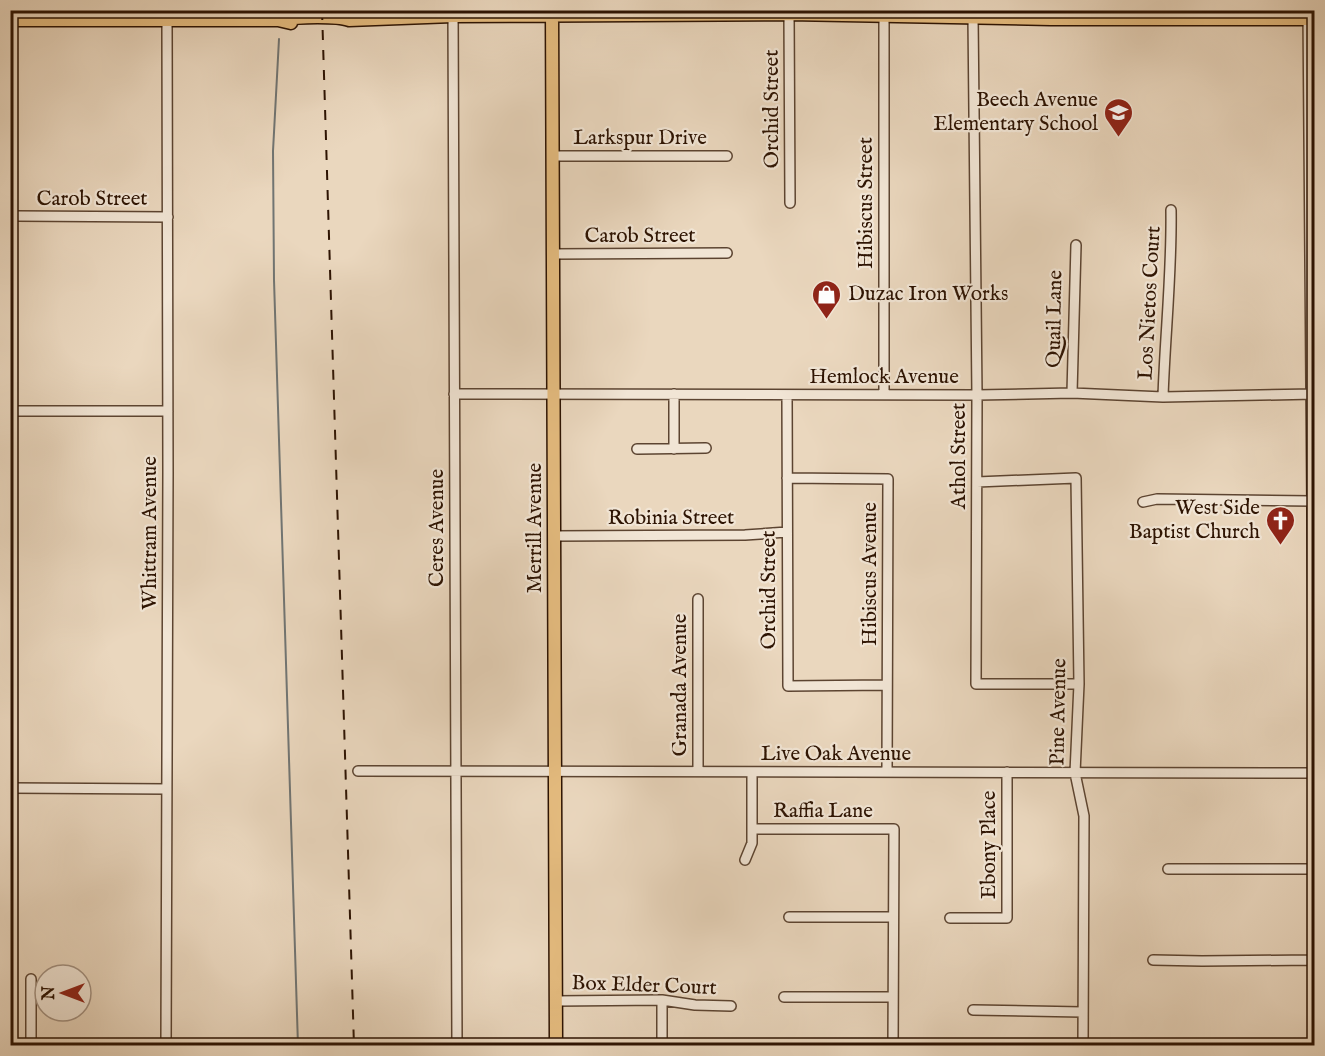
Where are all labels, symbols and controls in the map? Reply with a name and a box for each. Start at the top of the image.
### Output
street label: Orchid Street [759,50,786,168]
place label: Beech Avenue Elementary School [933,87,1098,138]
school or university icon: Beech Avenue Elementary School [1103,96,1135,138]
street label: Larkspur Drive [573,125,707,152]
street label: Hibiscus Street [853,137,880,269]
street label: Carob Street [36,186,148,213]
street label: Carob Street [584,223,696,250]
street label: Los Nietos Court [1132,225,1168,381]
street label: Quail Lane [1041,269,1069,368]
shop icon: Duzac Iron Works [811,278,843,320]
place label: Duzac Iron Works [848,281,1008,308]
street label: Hemlock Avenue [809,364,959,391]
street label: Athol Street [946,403,973,510]
street label: Whittram Avenue [137,456,164,610]
street label: Merrill Avenue [522,462,549,593]
street label: Ceres Avenue [424,469,451,587]
place label: West Side Baptist Church [1129,495,1260,546]
street label: Hibiscus Avenue [857,502,884,646]
church icon: West Side Baptist Church [1265,504,1297,546]
street label: Robinia Street [608,505,734,532]
street label: Orchid Street [756,531,783,649]
street label: Granada Avenue [667,613,694,756]
street label: Pine Avenue [1045,658,1073,766]
street label: Live Oak Avenue [761,741,912,768]
street label: Ebony Place [976,790,1003,899]
street label: Raffia Lane [773,798,873,825]
north arrow [33,963,93,1023]
street label: Box Elder Court [571,970,717,1002]
text: N [40,986,60,1001]

